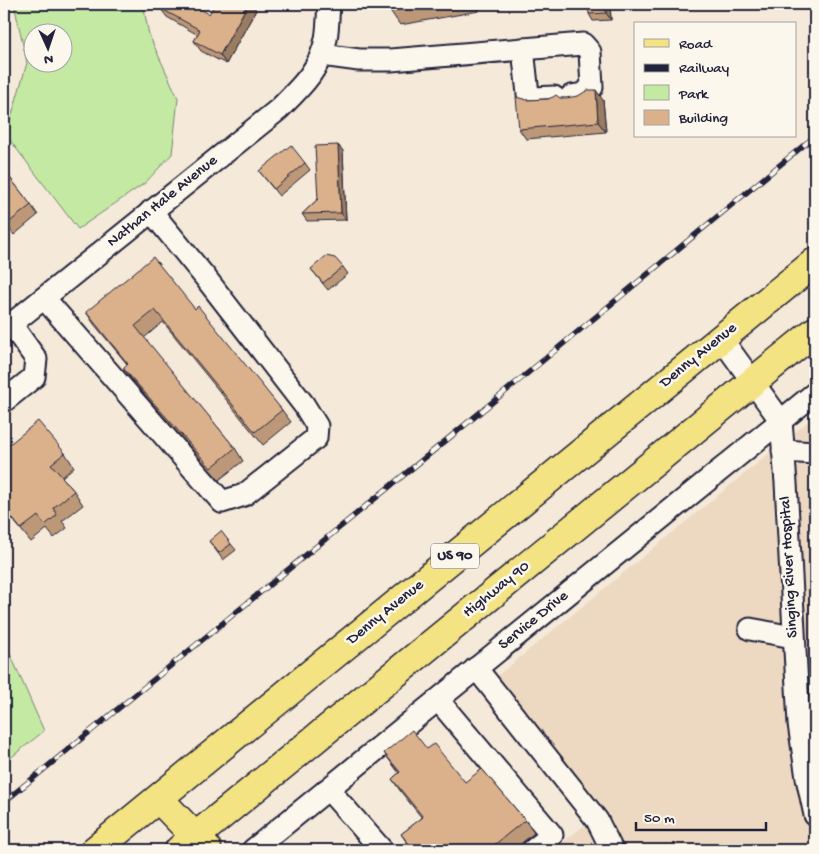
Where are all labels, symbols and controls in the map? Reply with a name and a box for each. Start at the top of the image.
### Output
north arrow [22,22,72,72]
legend [634,22,796,138]
text: Road [679,36,713,54]
text: N [44,50,54,67]
text: Railway [679,60,730,78]
text: Park [678,86,709,104]
text: Building [678,110,728,128]
street label: Nathan Hale Avenue [104,151,223,252]
street label: Denny Avenue [656,319,742,393]
street label: Singing River Hospital [777,496,803,638]
road number: US 90 [431,544,479,568]
street label: Highway 90 [460,557,534,623]
street label: Denny Avenue [343,576,429,650]
street label: Service Drive [495,587,573,655]
scale bar [636,799,766,831]
text: 50 m [644,810,675,828]

